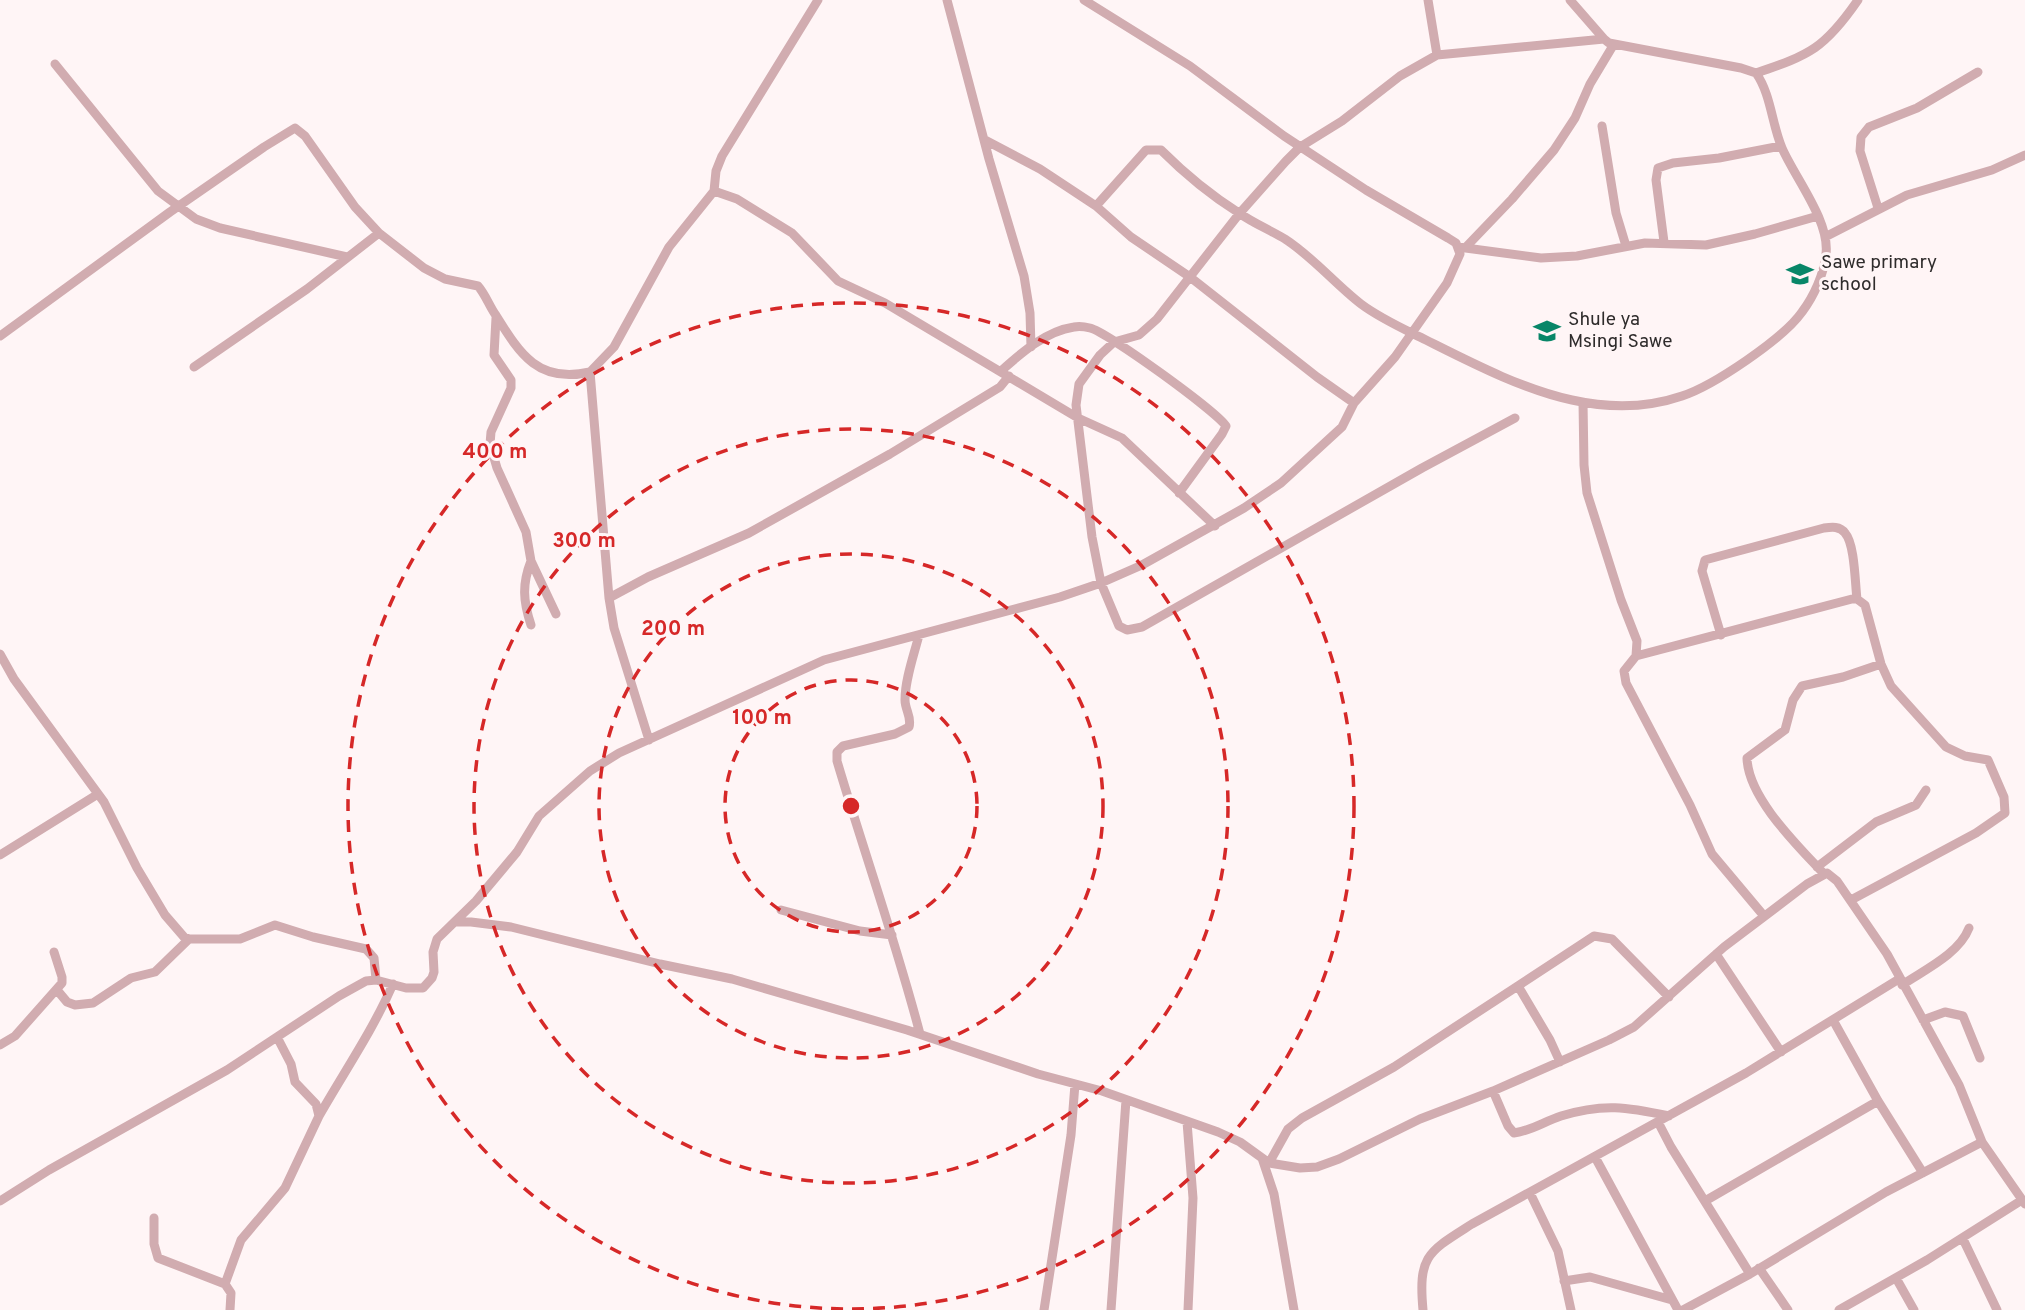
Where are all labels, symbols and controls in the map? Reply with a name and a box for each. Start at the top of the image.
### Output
place label: Sawe primary school [1821,251,1937,297]
school or university icon: Sawe primary school [1785,259,1815,289]
place label: Shule ya Msingi Sawe [1568,308,1672,354]
school or university icon: Shule ya Msingi Sawe [1532,316,1562,346]
text: 400 m [463,439,527,466]
text: 300 m [552,528,616,555]
text: 200 m [641,616,705,643]
text: 100 m [732,705,792,732]
centre of rings [839,794,863,818]

